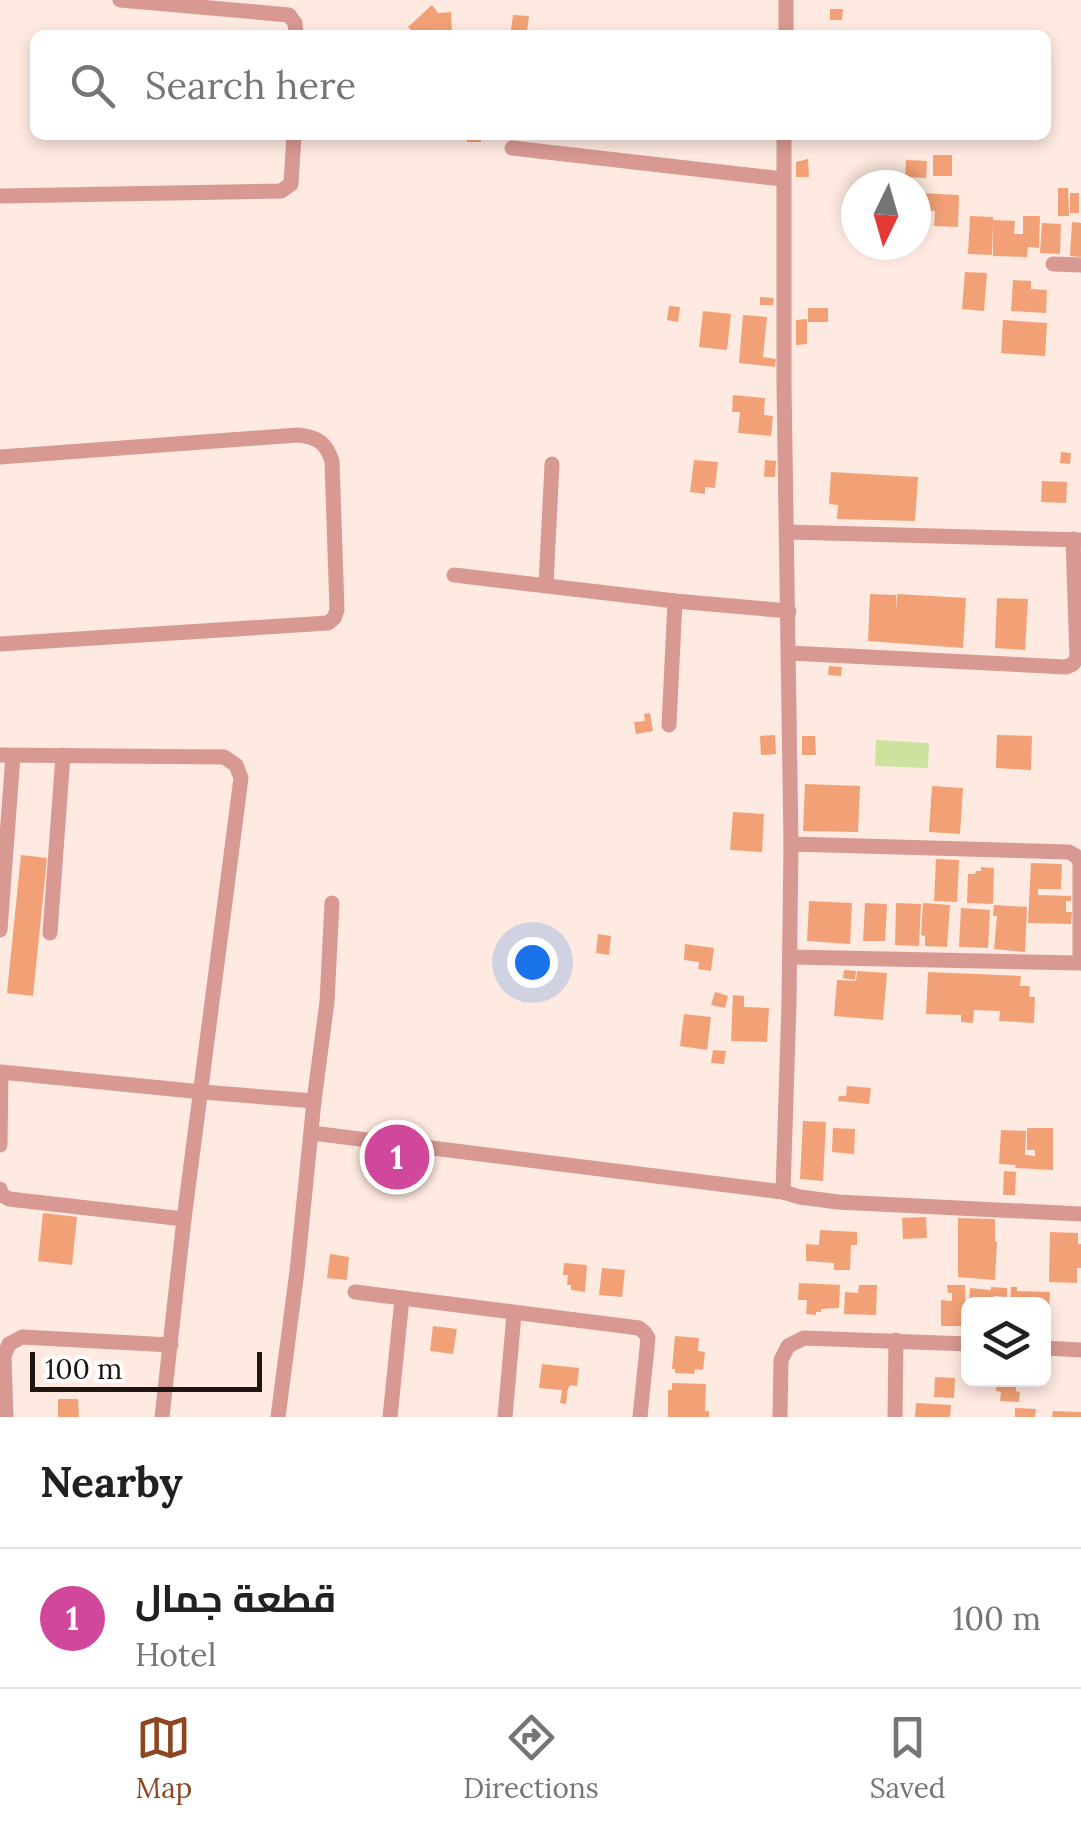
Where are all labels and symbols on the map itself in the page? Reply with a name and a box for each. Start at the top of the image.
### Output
north arrow [841,170,931,260]
your location [507,937,558,988]
pin: 1 [364,1120,430,1194]
scale bar [30,1347,262,1392]

